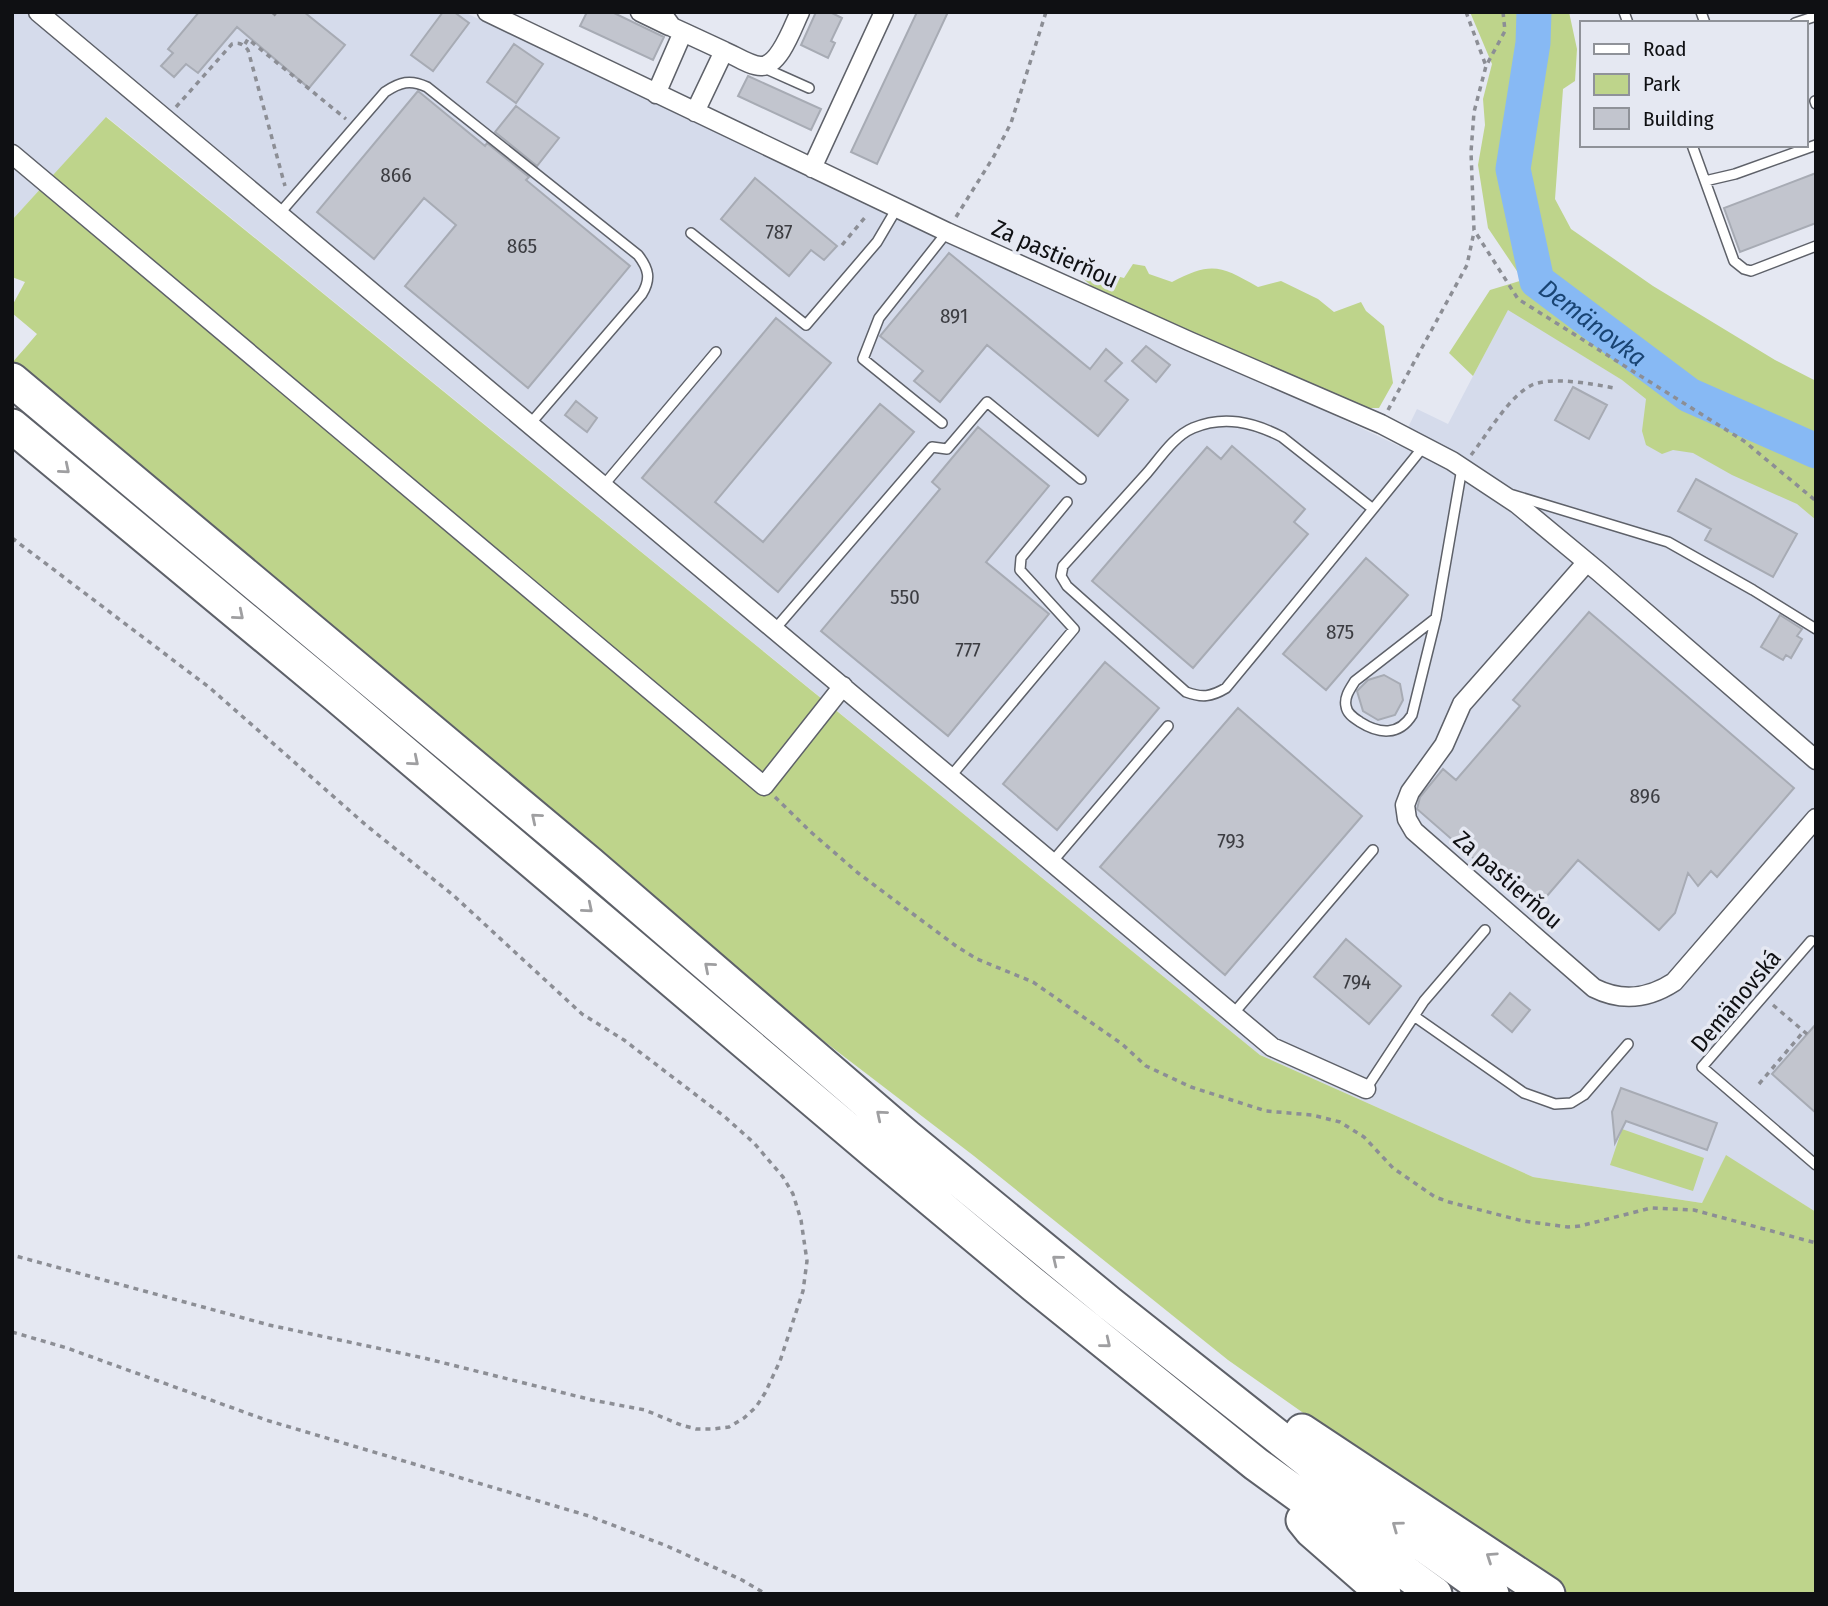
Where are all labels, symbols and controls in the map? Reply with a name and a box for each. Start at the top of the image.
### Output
legend [1580,21,1807,147]
text: Road [1643,36,1687,62]
text: Park [1643,71,1681,97]
text: Building [1643,106,1714,132]
house number: 866 [380,162,412,188]
street label: Za pastierňou [988,214,1122,294]
house number: 787 [766,219,792,245]
house number: 865 [507,233,537,259]
water label: Demänovka [1533,273,1653,373]
house number: 891 [940,303,968,329]
one-way arrow [57,461,69,474]
house number: 550 [890,584,920,610]
one-way arrow [231,607,244,619]
house number: 875 [1326,619,1354,645]
house number: 777 [955,637,981,663]
one-way arrow [406,753,419,765]
house number: 896 [1630,783,1660,809]
one-way arrow [532,814,544,827]
street label: Za pastierňou [1448,825,1568,935]
house number: 793 [1217,828,1245,854]
one-way arrow [579,900,592,912]
street label: Demänovská [1685,944,1787,1058]
one-way arrow [704,963,717,975]
house number: 794 [1343,969,1371,995]
one-way arrow [877,1111,890,1123]
one-way arrow [1052,1256,1065,1268]
one-way arrow [1098,1335,1111,1347]
one-way arrow [1392,1522,1405,1534]
one-way arrow [1485,1552,1498,1565]

